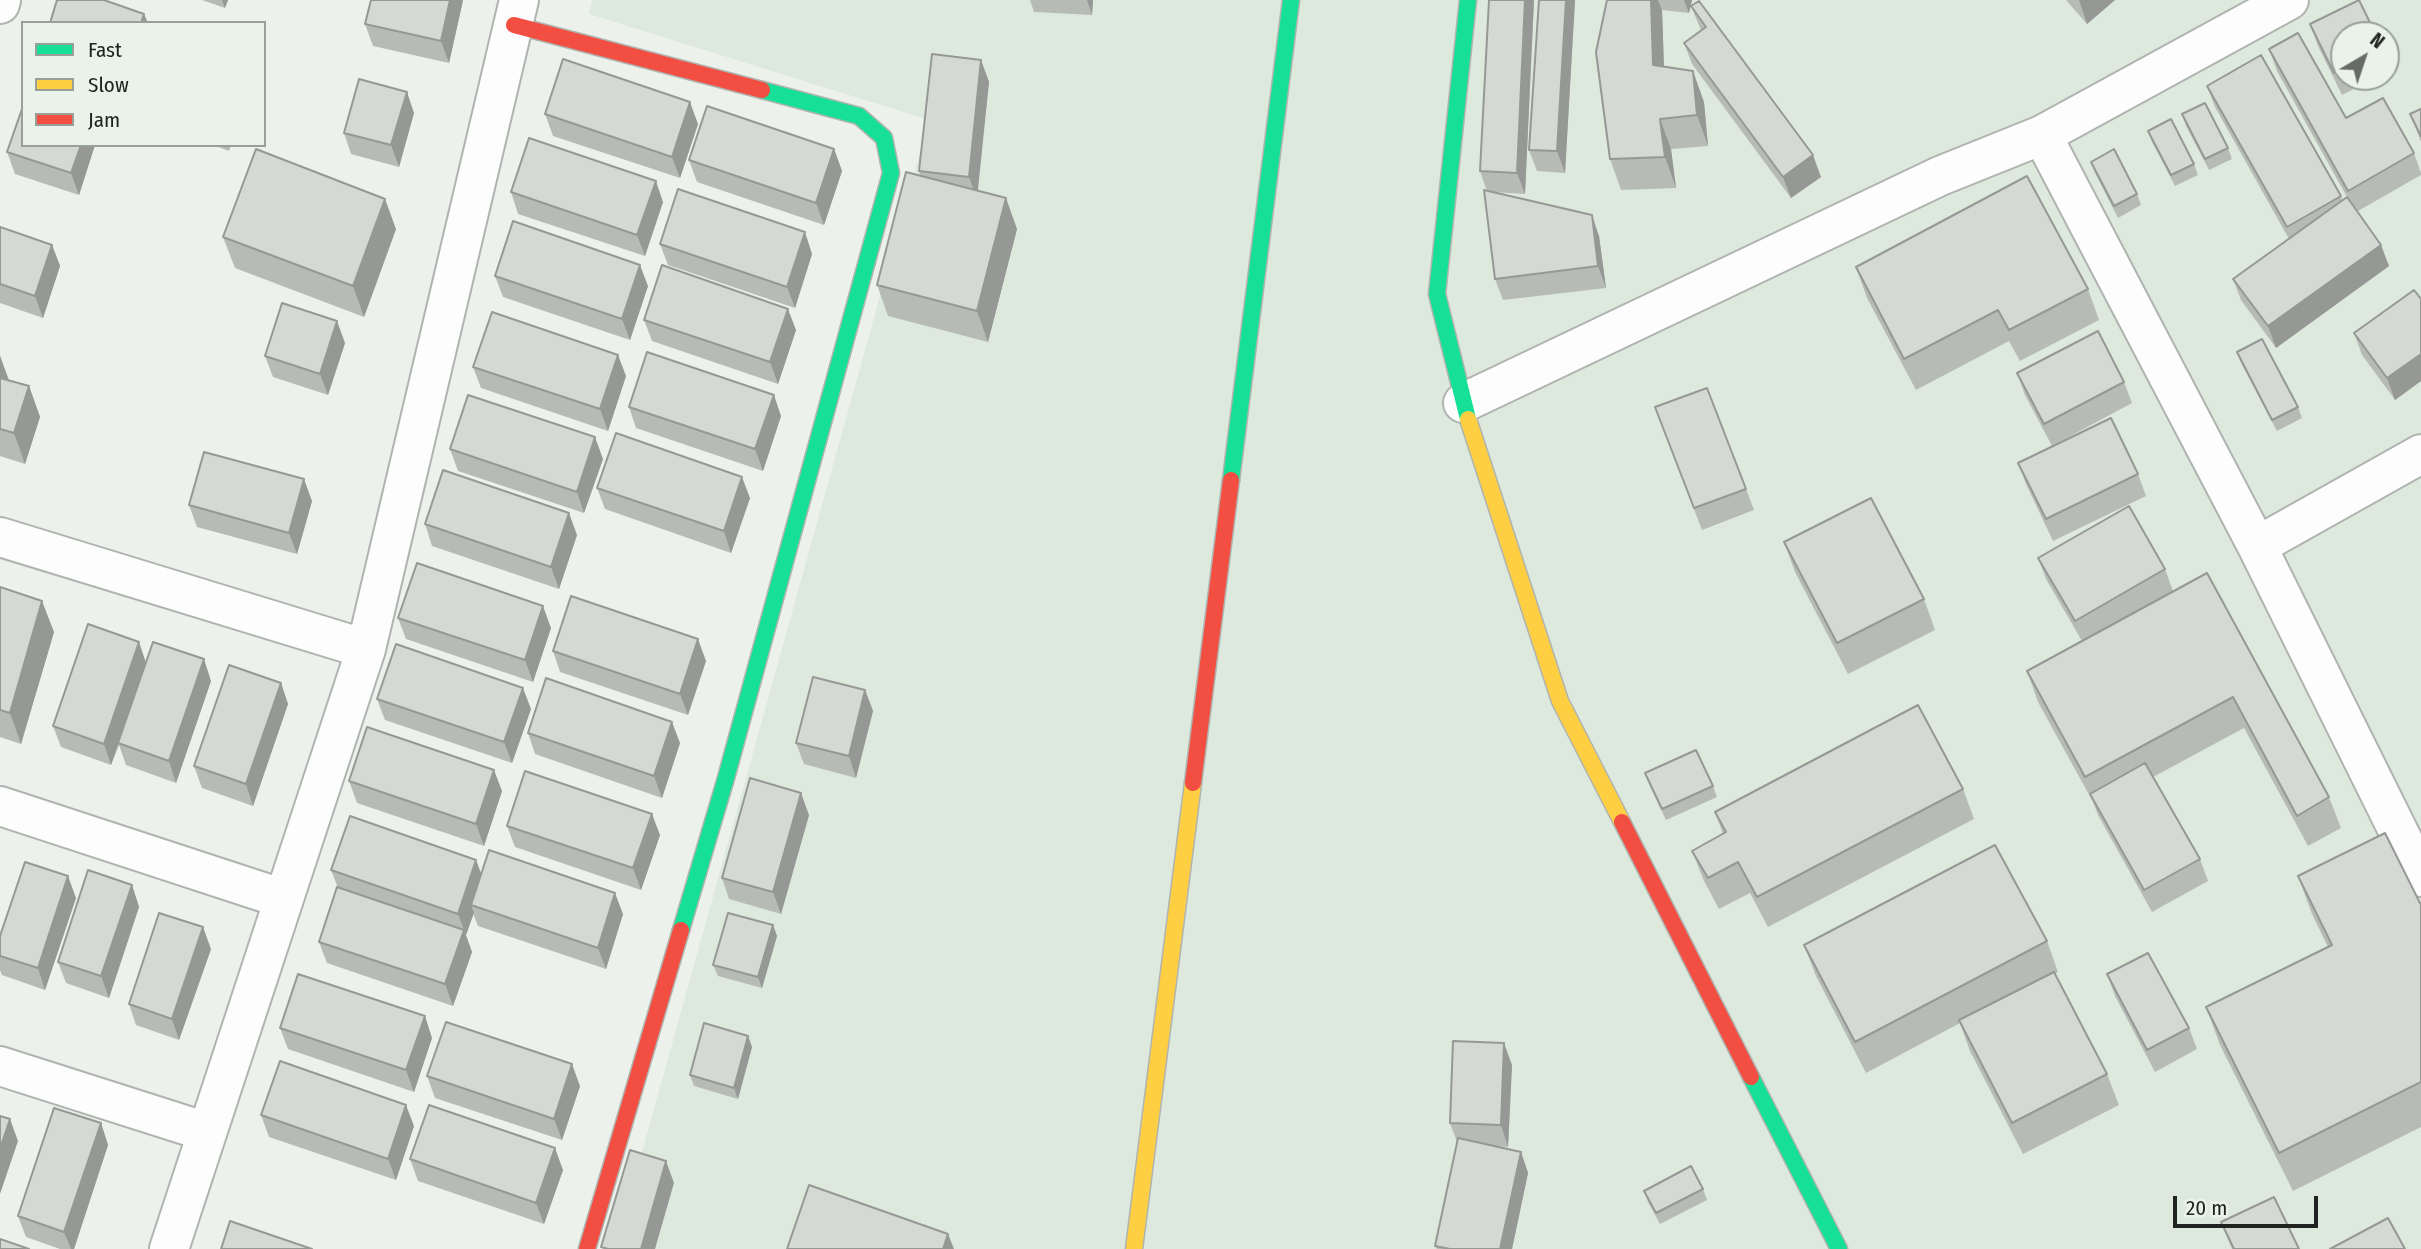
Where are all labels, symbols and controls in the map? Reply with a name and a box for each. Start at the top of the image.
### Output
legend [21,21,266,147]
north arrow [2330,21,2400,91]
text: N [2366,28,2389,53]
text: Fast [88,37,122,63]
text: Slow [88,72,129,98]
text: Jam [88,107,120,133]
scale bar [2176,1182,2321,1226]
text: 20 m [2186,1195,2227,1221]

